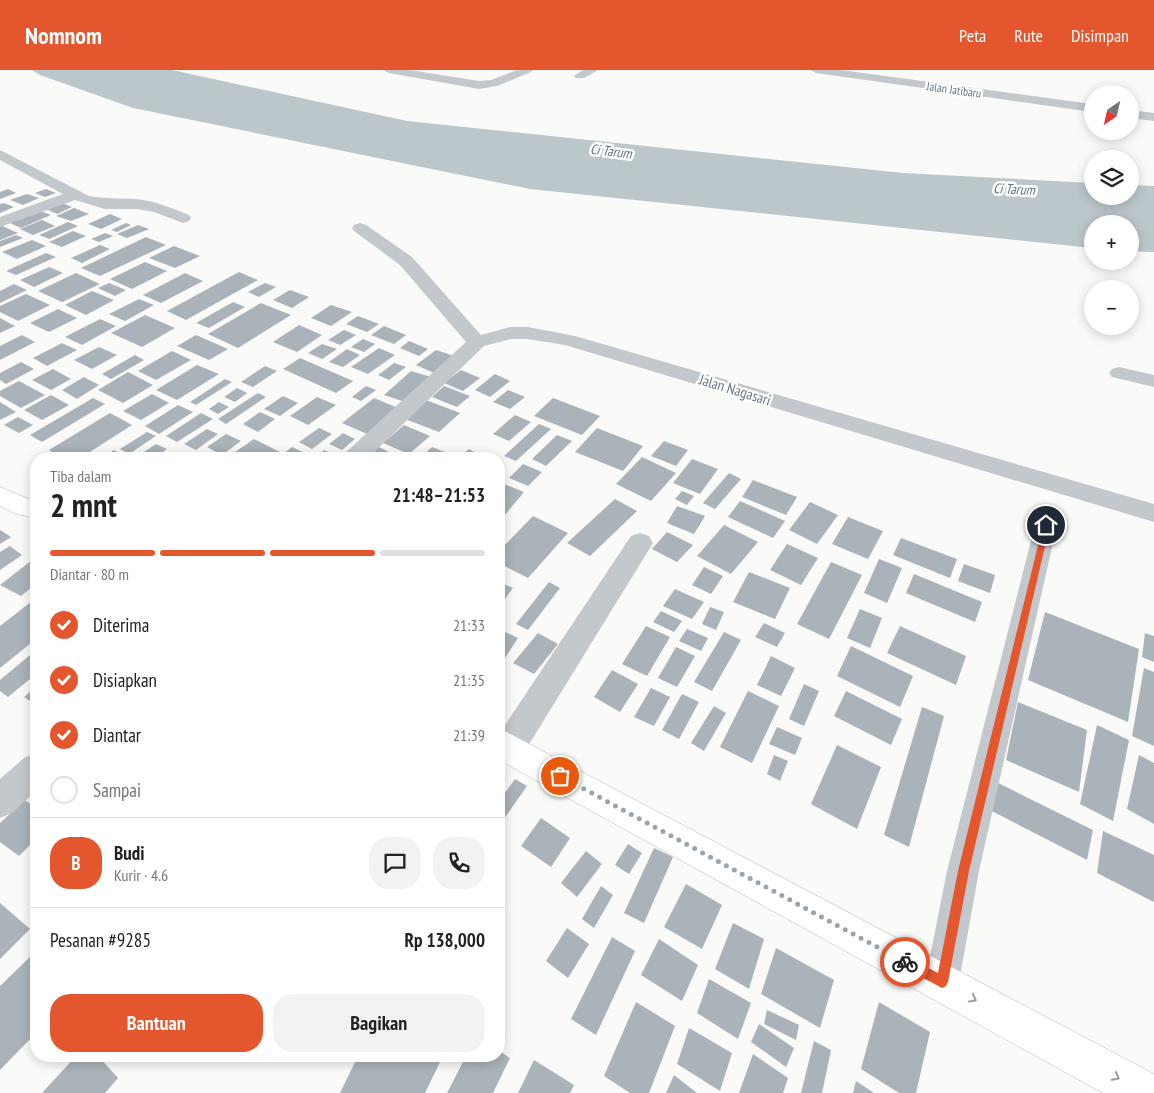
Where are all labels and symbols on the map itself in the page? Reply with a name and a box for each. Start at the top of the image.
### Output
street label: Jalan Jatibaru [925,78,982,101]
north arrow [1084,85,1139,140]
water label: Ci Tarum [589,140,634,163]
water label: Ci Tarum [993,179,1036,199]
street label: Jalan Nagasari [696,369,773,409]
pin [1025,504,1067,546]
pin [539,755,581,797]
courier [880,937,930,987]
one-way arrow [968,993,977,1003]
one-way arrow [1110,1071,1119,1081]

